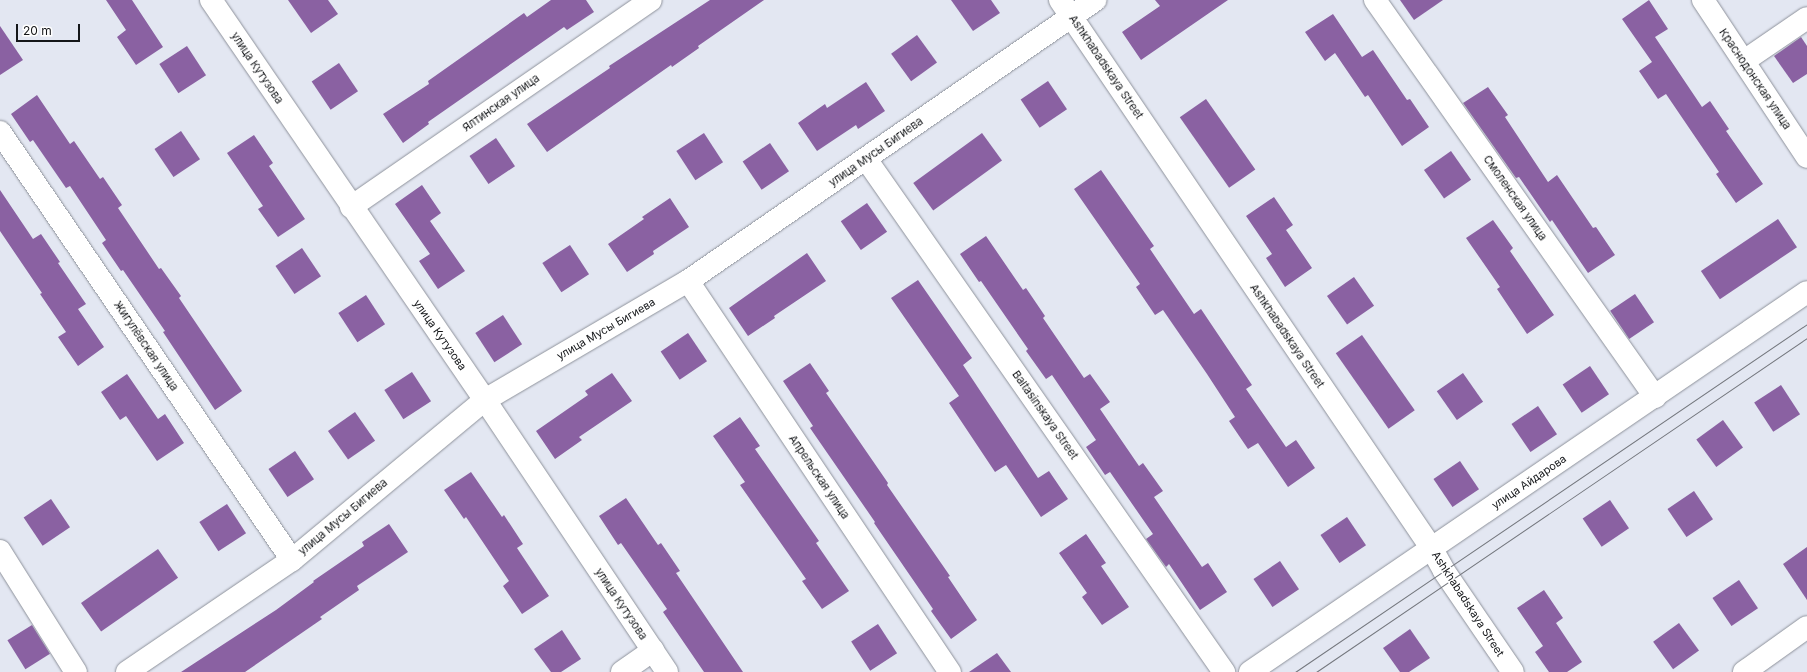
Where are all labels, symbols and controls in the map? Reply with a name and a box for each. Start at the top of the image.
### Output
street label: Ashkhabadskaya Street [1066,12,1146,122]
scale bar [18,16,82,42]
text: 20 m [23,23,52,38]
street label: Краснодонская улица [1716,26,1794,132]
street label: улица Кутузова [228,30,286,106]
street label: Ялтинская улица [460,72,542,134]
street label: улица Мусы Бигиева [826,115,926,189]
street label: Смоленская улица [1481,153,1549,243]
street label: Ashkhabadskaya Street [1247,281,1327,391]
street label: улица Мусы Бигиева [554,295,658,363]
street label: улица Кутузова [411,297,469,373]
street label: Жигулёвская улица [111,299,181,393]
street label: Baltasinskaya Street [1009,368,1081,462]
street label: Апрельская улица [786,432,852,522]
street label: улица Айдарова [1489,452,1569,512]
street label: улица Мусы Бигиева [296,476,390,558]
street label: Ashkhabadskaya Street [1429,549,1507,659]
street label: улица Кутузова [592,566,650,642]

